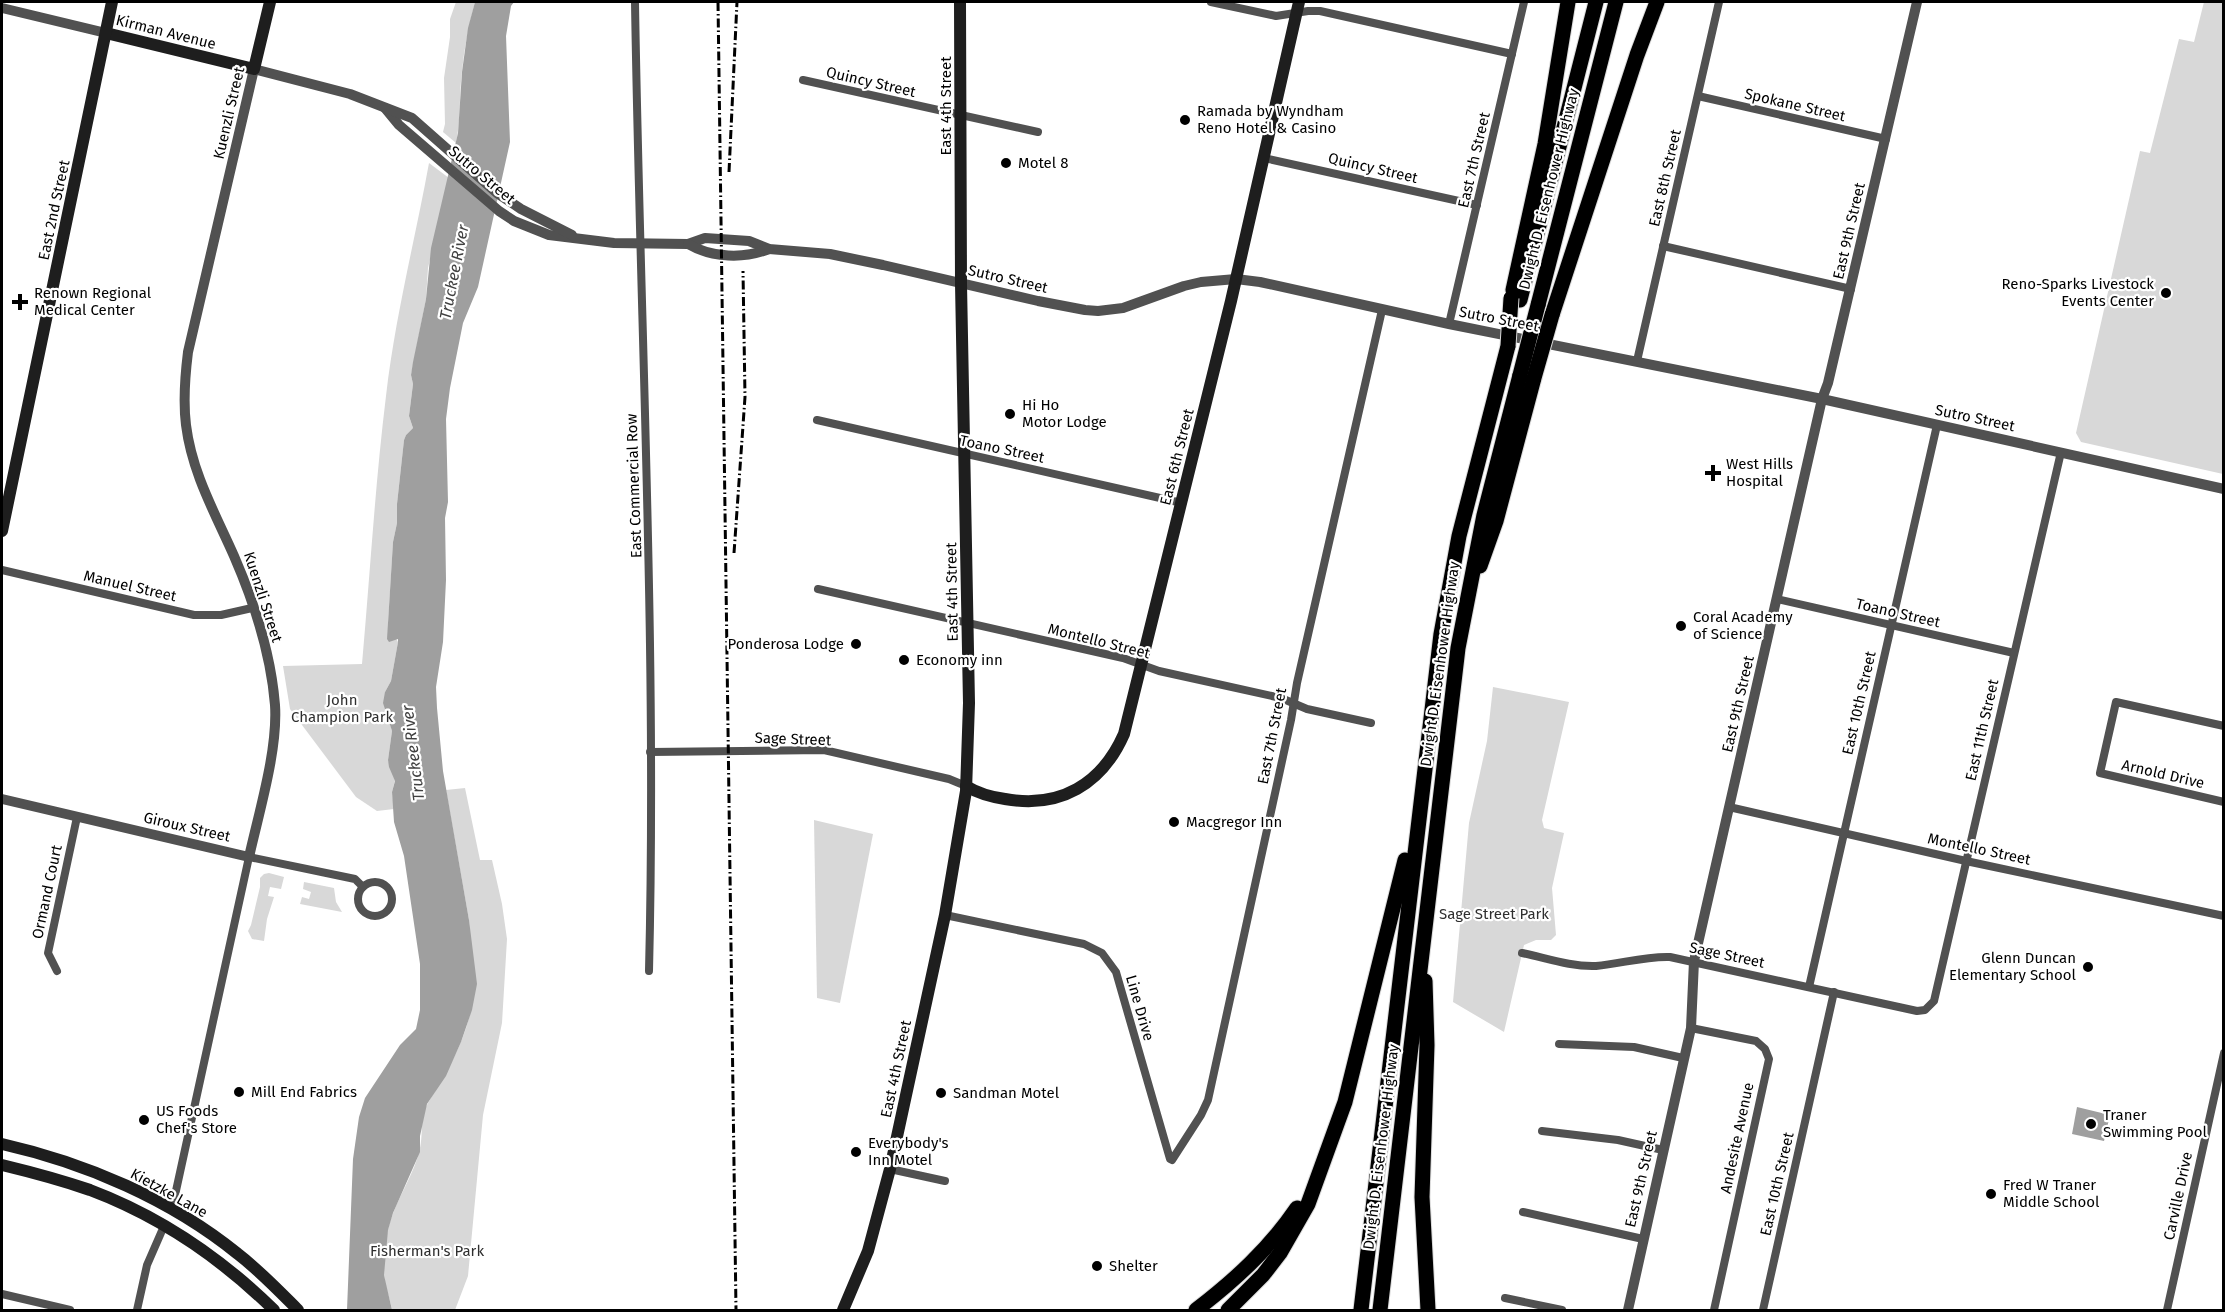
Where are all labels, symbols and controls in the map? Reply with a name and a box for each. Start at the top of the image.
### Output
street label: Kirman Avenue [114,11,218,53]
street label: East 4th Street [937,56,955,156]
street label: Quincy Street [824,63,918,101]
street label: Kuenzli Street [210,64,249,161]
street label: Spokane Street [1743,85,1848,125]
street label: Dwight D. Eisenhower Highway [1515,86,1583,292]
place label: Ramada by Wyndham Reno Hotel & Casino [1197,102,1344,137]
street label: East 7th Street [1454,110,1494,210]
marker: Ramada by Wyndham Reno Hotel & Casino [1178,113,1192,127]
street label: East 8th Street [1645,127,1685,228]
street label: Sutro Street [445,142,519,208]
street label: Quincy Street [1326,149,1420,187]
place label: Motel 8 [1018,154,1068,172]
marker: Motel 8 [999,156,1013,170]
street label: East 2nd Street [35,158,74,262]
street label: East 9th Street [1829,180,1869,281]
water label: Truckee River [436,222,473,321]
street label: Sutro Street [966,261,1050,297]
place label: Reno-Sparks Livestock Events Center [2002,275,2154,310]
place label: Renown Regional Medical Center [34,284,152,319]
marker: Reno-Sparks Livestock Events Center [2159,286,2173,300]
marker: Renown Regional Medical Center [11,293,29,311]
street label: Sutro Street [1457,302,1541,336]
place label: Hi Ho Motor Lodge [1022,396,1107,431]
street label: Sutro Street [1933,401,2017,435]
street label: East 6th Street [1156,406,1198,507]
marker: Hi Ho Motor Lodge [1003,407,1017,421]
street label: East Commercial Row [622,413,646,559]
street label: Toano Street [958,431,1046,467]
place label: West Hills Hospital [1726,455,1793,490]
marker: West Hills Hospital [1704,464,1722,482]
street label: East 4th Street [942,542,962,642]
street label: Kuenzli Street [240,549,286,645]
street label: Dwight D. Eisenhower Highway [1417,560,1463,768]
street label: Manuel Street [82,567,179,606]
street label: Toano Street [1854,595,1942,632]
place label: Coral Academy of Science [1693,608,1793,643]
marker: Coral Academy of Science [1674,619,1688,633]
street label: Montello Street [1046,620,1153,663]
place label: Ponderosa Lodge [727,635,844,653]
marker: Ponderosa Lodge [849,637,863,651]
street label: East 10th Street [1838,649,1880,757]
place label: Economy inn [916,651,1003,669]
marker: Economy inn [897,653,911,667]
street label: East 9th Street [1718,653,1758,754]
street label: East 11th Street [1962,677,2003,783]
street label: East 7th Street [1254,686,1290,786]
park label: John Champion Park [291,691,393,726]
water label: Truckee River [398,703,428,802]
street label: Sage Street [754,729,832,749]
street label: Arnold Drive [2120,756,2206,792]
street label: Giroux Street [142,808,233,846]
place label: Macgregor Inn [1186,813,1282,831]
marker: Macgregor Inn [1167,815,1181,829]
street label: Montello Street [1926,829,2033,869]
street label: Ormand Court [28,843,66,941]
park label: Sage Street Park [1439,905,1549,923]
street label: Sage Street [1688,938,1767,972]
place label: Glenn Duncan Elementary School [1949,949,2077,984]
marker: Glenn Duncan Elementary School [2081,960,2095,974]
street label: Line Drive [1122,973,1158,1043]
street label: East 4th Street [877,1018,915,1119]
street label: Dwight D. Eisenhower Highway [1359,1043,1403,1251]
street label: Andesite Avenue [1716,1081,1758,1195]
place label: Mill End Fabrics [251,1083,357,1101]
place label: Sandman Motel [953,1084,1060,1102]
marker: Mill End Fabrics [232,1085,246,1099]
marker: Sandman Motel [934,1086,948,1100]
place label: US Foods Chef's Store [156,1102,237,1137]
place label: Traner Swimming Pool [2103,1106,2207,1141]
marker: US Foods Chef's Store [137,1113,151,1127]
marker: Traner Swimming Pool [2084,1117,2098,1131]
street label: East 9th Street [1621,1128,1661,1229]
street label: East 10th Street [1756,1130,1798,1238]
place label: Everybody's Inn Motel [868,1134,949,1169]
marker: Everybody's Inn Motel [849,1145,863,1159]
street label: Carville Drive [2160,1150,2196,1242]
street label: Kietzke Lane [127,1164,211,1222]
place label: Fred W Traner Middle School [2003,1176,2100,1211]
marker: Fred W Traner Middle School [1984,1187,1998,1201]
park label: Fisherman's Park [370,1242,484,1260]
place label: Shelter [1109,1257,1158,1275]
marker: Shelter [1090,1259,1104,1273]

